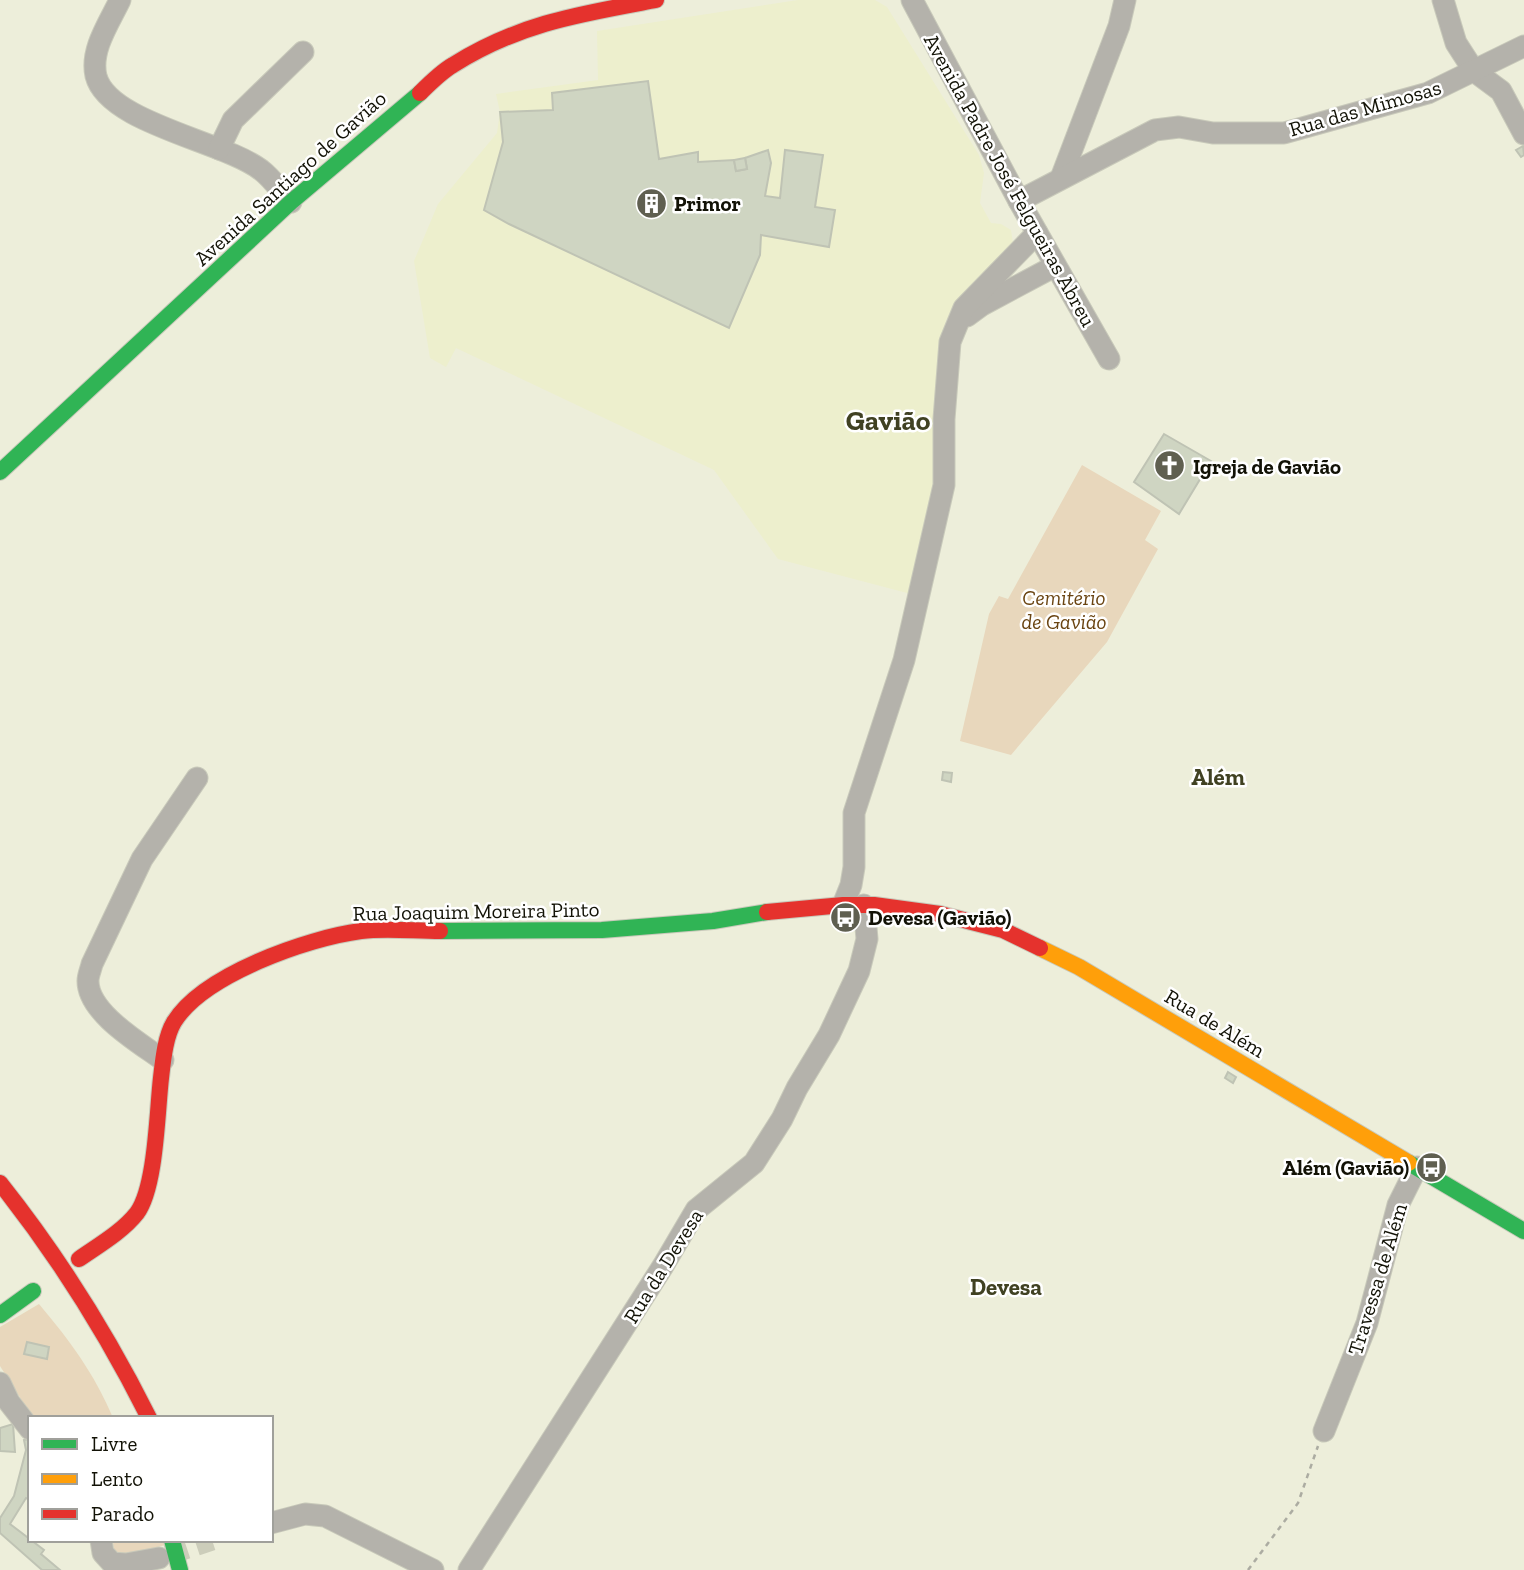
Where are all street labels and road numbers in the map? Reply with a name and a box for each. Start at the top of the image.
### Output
street label: Avenida Padre José Felgueiras Abreu [919,29,1101,331]
street label: Rua das Mimosas [1286,74,1444,142]
street label: Avenida Santiago de Gavião [189,85,391,271]
street label: Rua Joaquim Moreira Pinto [352,896,600,926]
street label: Rua de Além [1160,983,1270,1063]
street label: Travessa de Além [1342,1200,1412,1358]
street label: Rua da Devesa [618,1204,708,1328]

